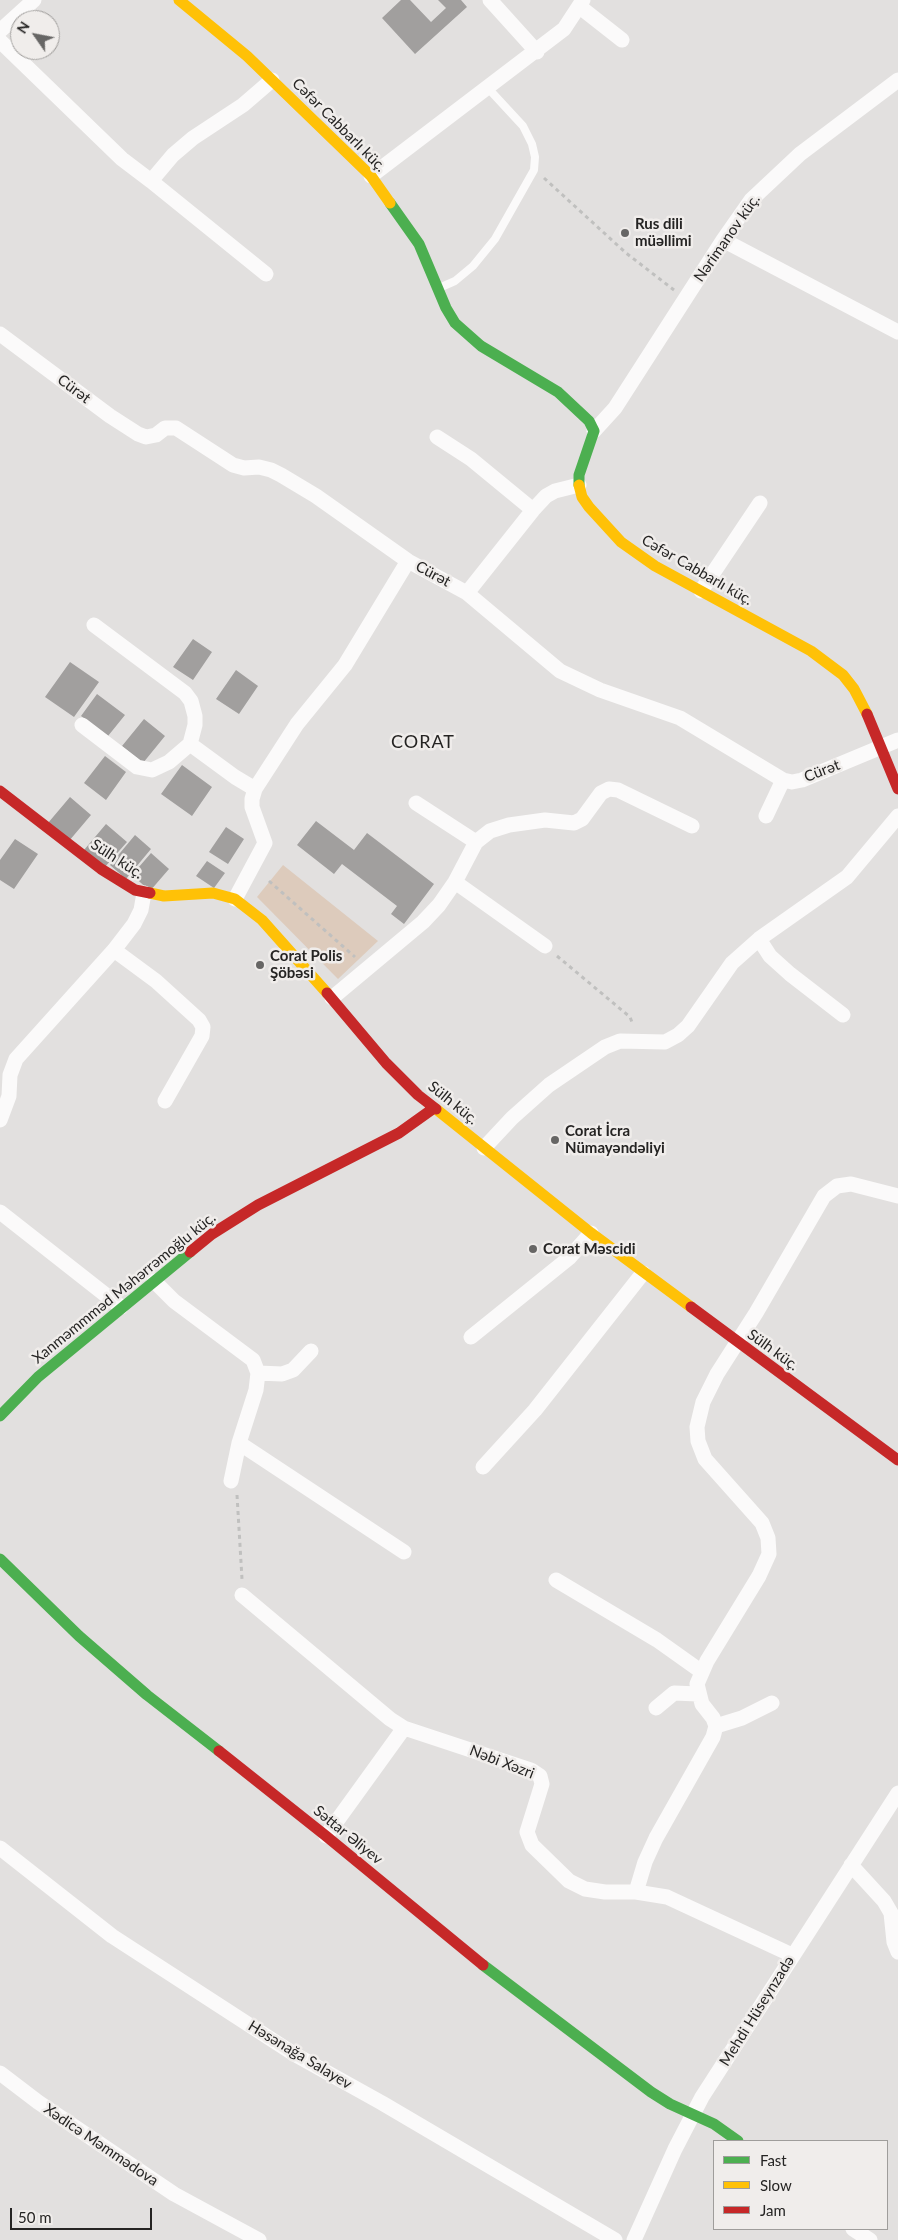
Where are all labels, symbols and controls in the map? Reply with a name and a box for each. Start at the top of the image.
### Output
north arrow [10,10,60,60]
text: N [13,18,33,36]
street label: Cəfər Cabbarlı küç. [288,74,390,176]
street label: Nərimanov küç. [690,191,764,285]
place label: Rus dili müəllimi [635,215,692,250]
marker: Rus dili müəllimi [619,227,631,239]
street label: Cürət [54,371,94,407]
street label: Cəfər Cabbarlı küç. [638,531,756,609]
street label: Cürət [412,557,454,591]
district label: CORAT [390,731,456,753]
street label: Cürət [802,756,842,786]
street label: Sülh küç. [87,835,147,883]
place label: Corat Polis Şöbəsi [270,947,342,982]
marker: Corat Polis Şöbəsi [254,959,266,971]
street label: Sülh küç. [424,1078,482,1128]
place label: Corat İcra Nümayəndəliyi [565,1122,665,1157]
marker: Corat İcra Nümayəndəliyi [549,1134,561,1146]
street label: Xanməmmməd Məhərrəmoğlu küç. [29,1208,219,1368]
place label: Corat Məscidi [543,1240,636,1258]
marker: Corat Məscidi [527,1243,539,1255]
street label: Sülh küç. [744,1325,802,1375]
street label: Nəbi Xəzri [467,1741,537,1783]
street label: Səttar Əliyev [310,1802,386,1868]
street label: Mehdi Hüseynzadə [716,1953,798,2069]
street label: Həsənağa Salayev [245,2017,355,2093]
street label: Xədicə Məmmədova [40,2100,162,2190]
legend [713,2140,888,2230]
text: Fast [760,2151,787,2169]
text: Slow [760,2176,792,2194]
scale bar [12,2198,155,2230]
text: Jam [760,2201,786,2219]
text: 50 m [18,2208,52,2226]

